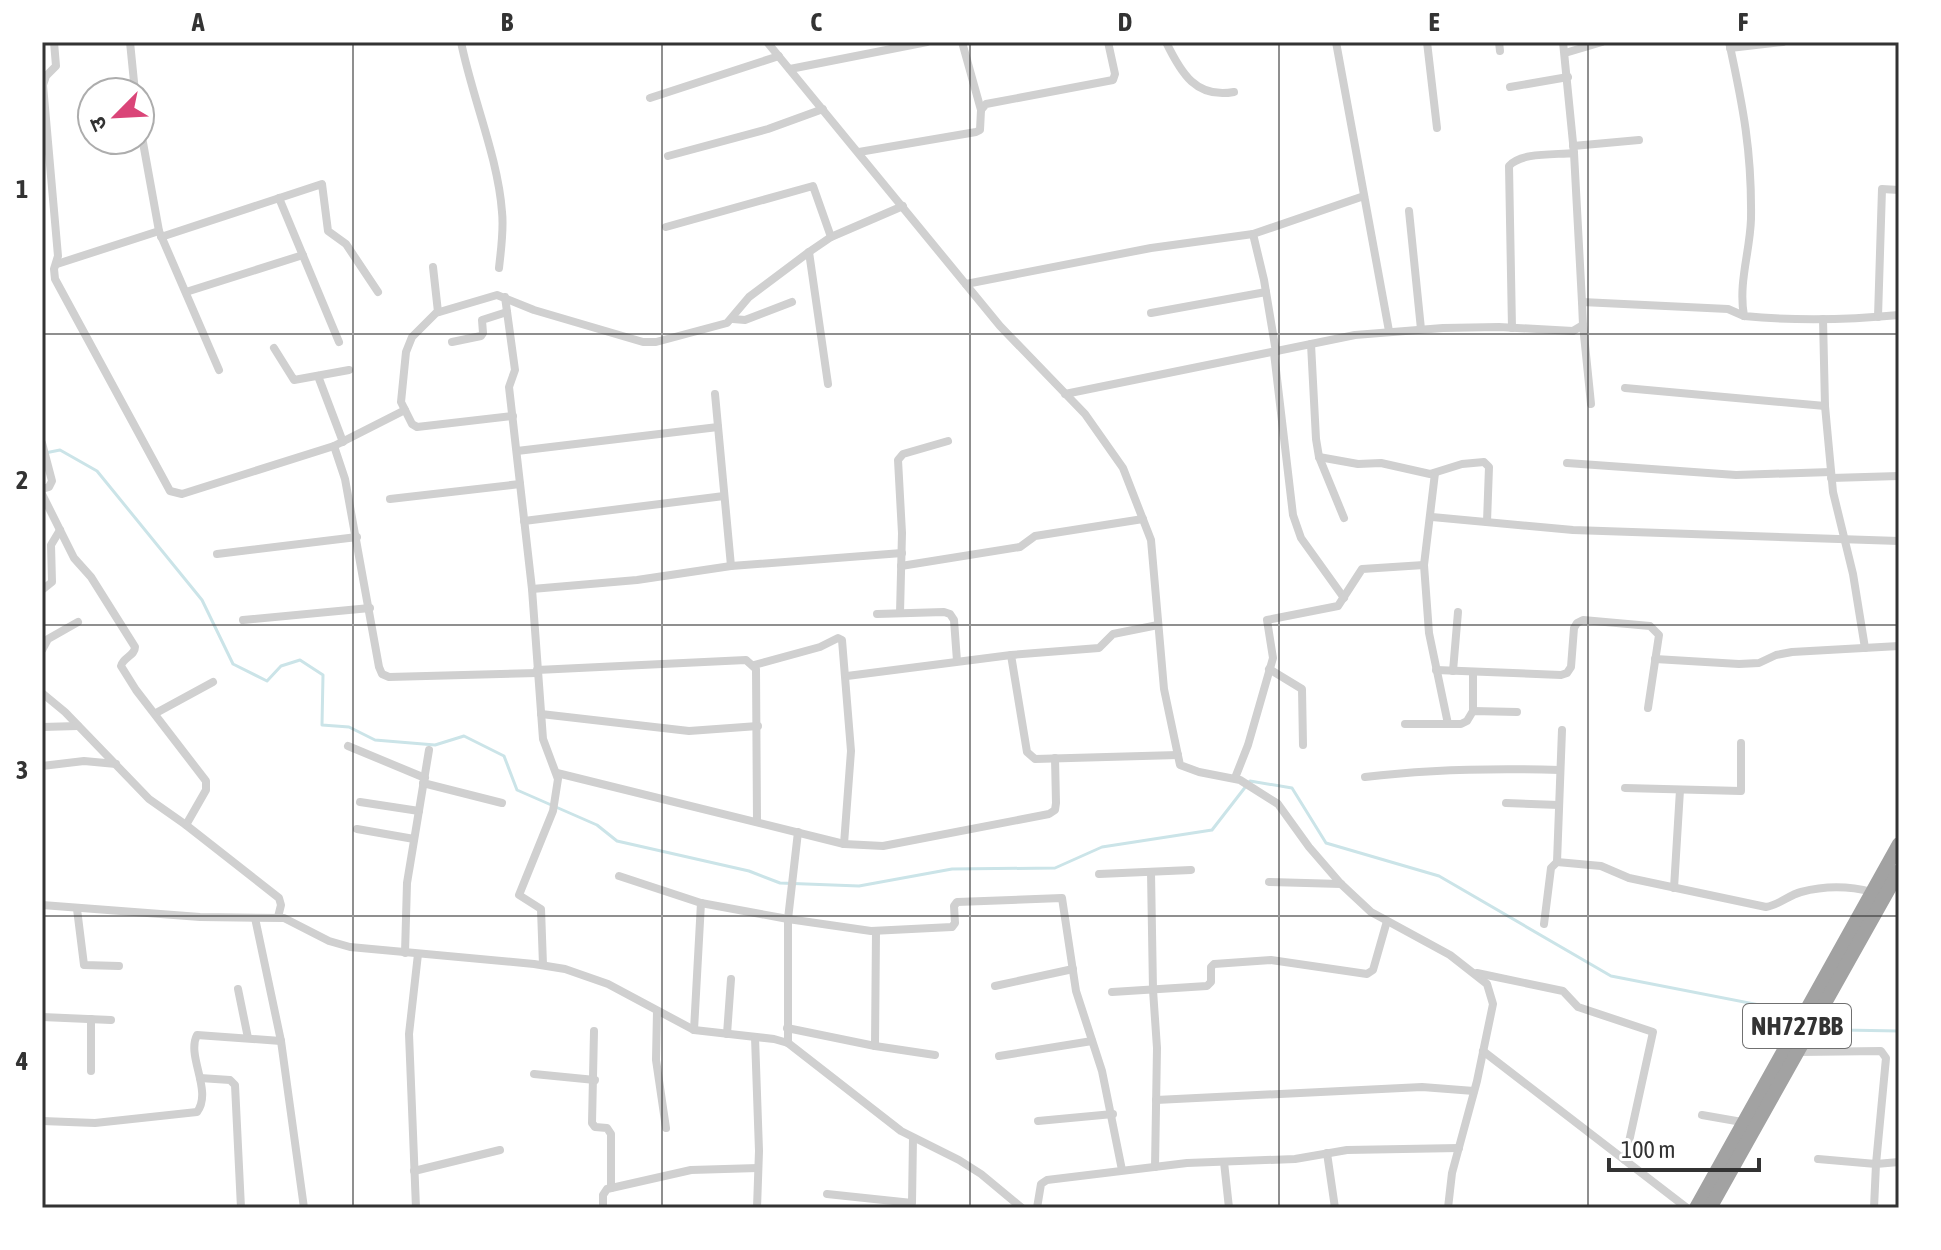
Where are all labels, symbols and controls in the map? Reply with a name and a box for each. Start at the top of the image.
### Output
text: A [191,7,205,37]
text: B [501,7,514,37]
text: C [810,7,822,37]
text: D [1118,7,1132,37]
text: E [1428,7,1440,37]
text: F [1738,7,1749,37]
north arrow [76,76,156,156]
text: उ [83,112,112,135]
text: 1 [16,174,28,204]
text: 2 [16,465,28,495]
text: 3 [16,755,28,785]
road number: NH727BB [1743,1004,1851,1048]
text: 4 [15,1046,28,1076]
scale bar [1609,1122,1759,1172]
text: 100 m [1621,1136,1675,1163]

